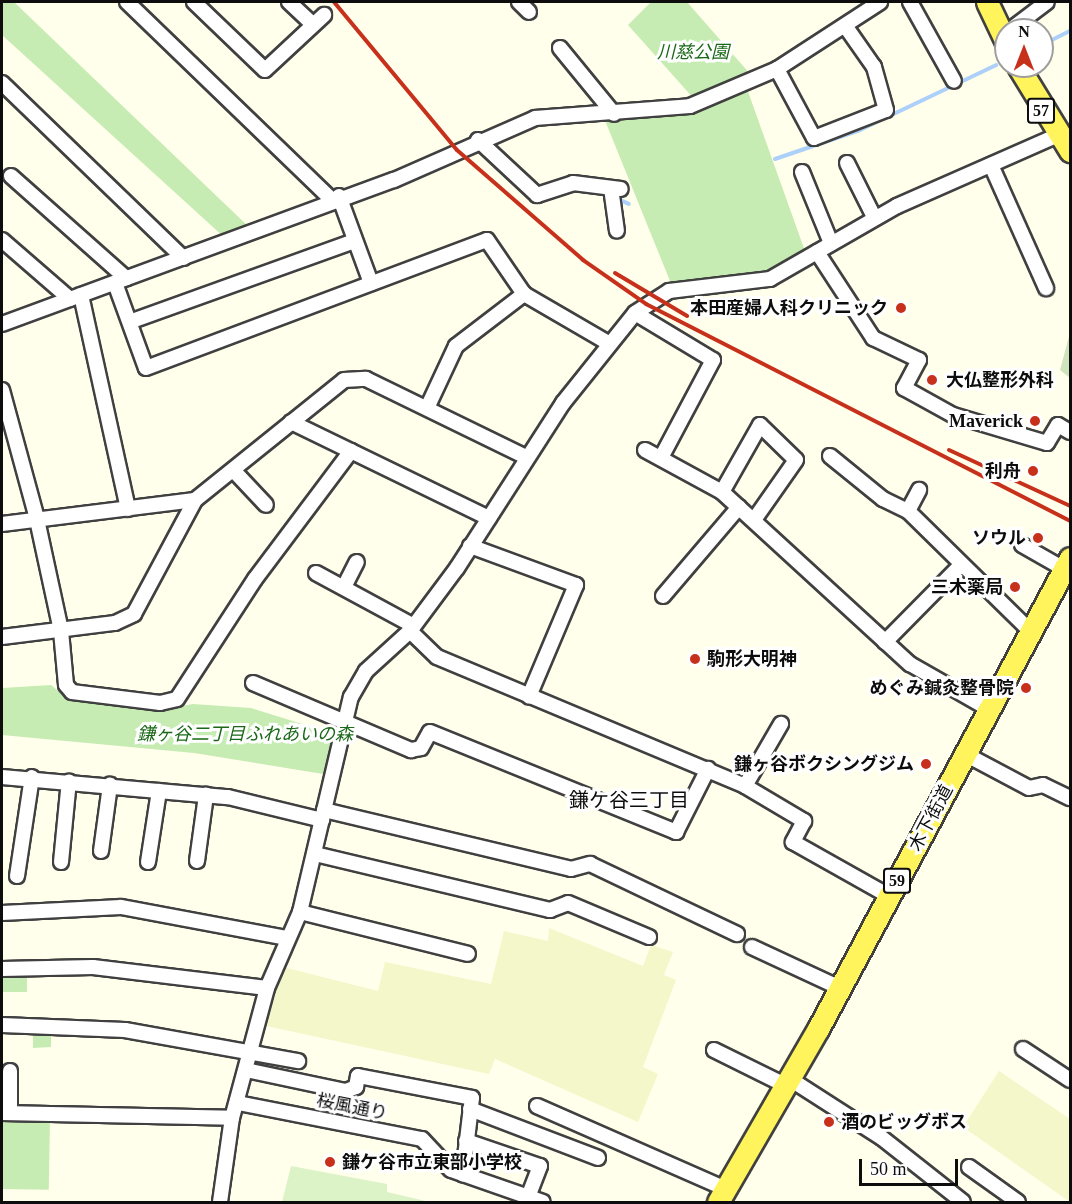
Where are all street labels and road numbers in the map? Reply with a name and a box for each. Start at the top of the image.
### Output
road number: 57 [1026,98,1056,124]
street label: 木下街道 [905,781,957,855]
road number: 59 [882,868,912,894]
street label: 桜風通り [315,1090,389,1124]

